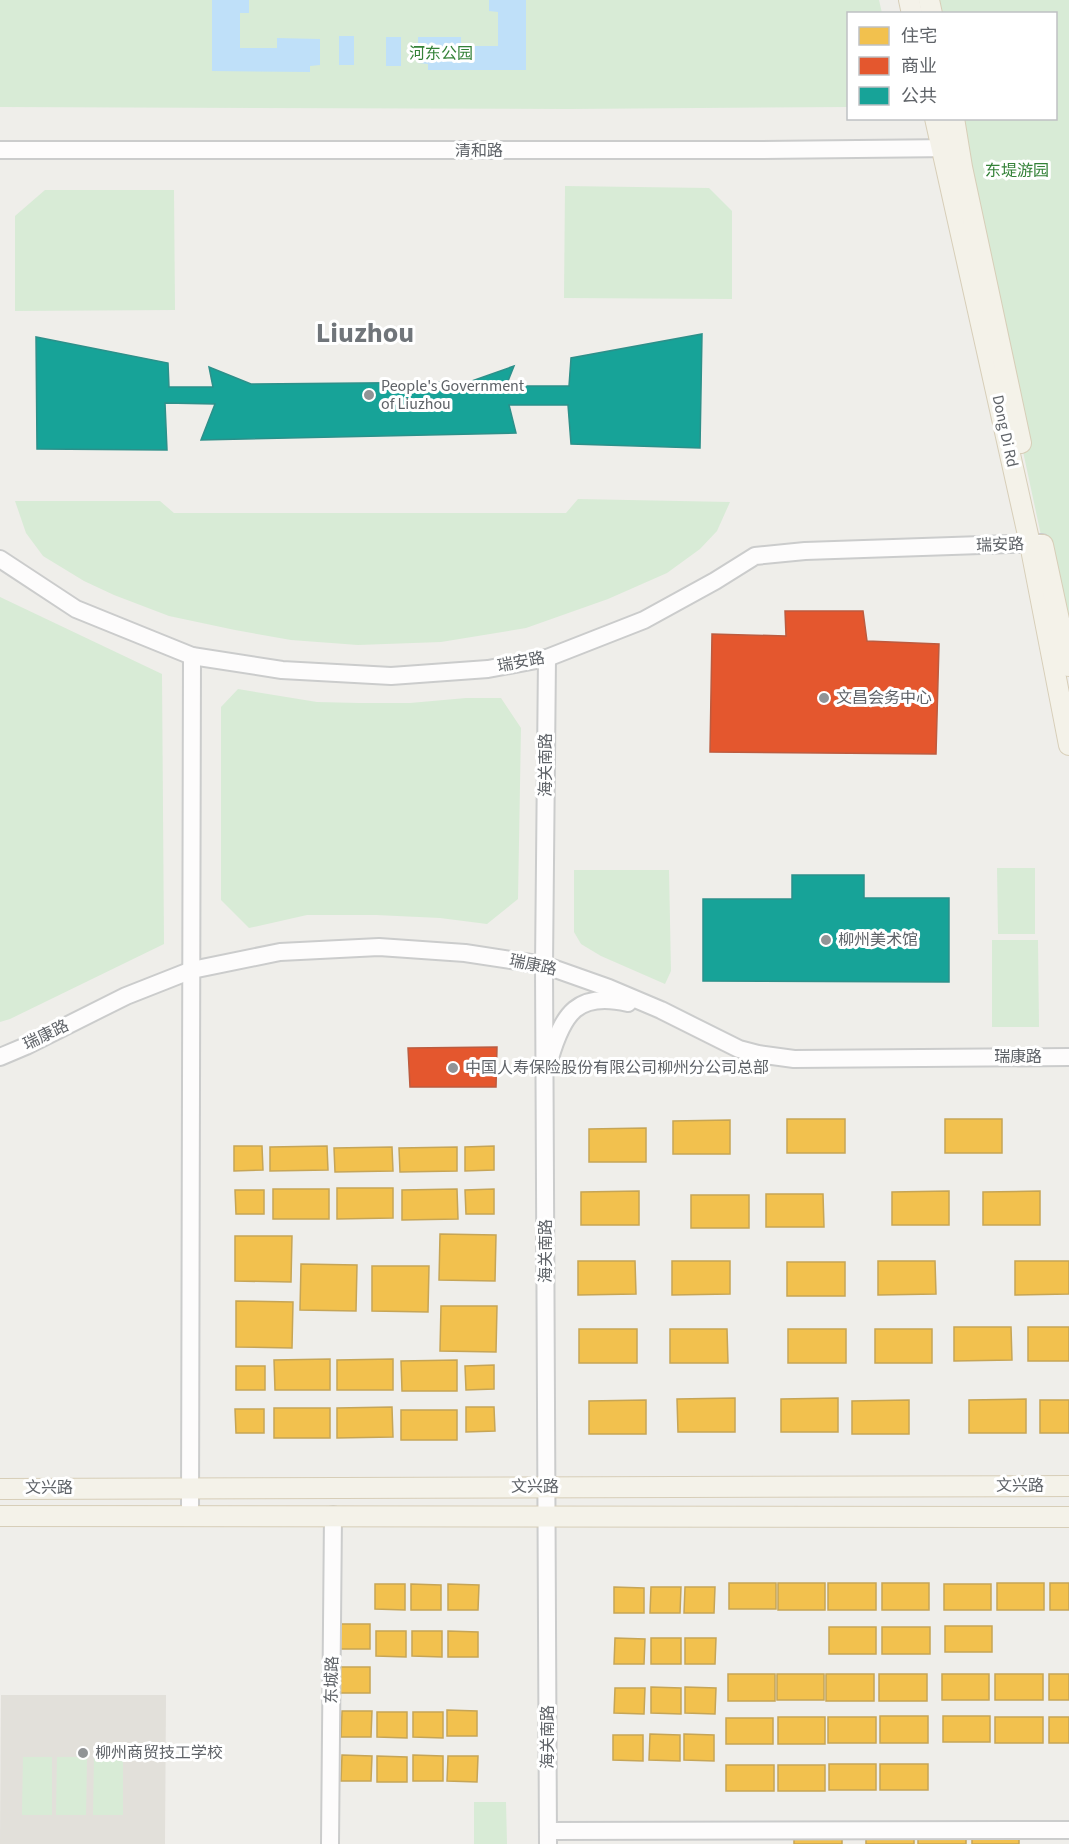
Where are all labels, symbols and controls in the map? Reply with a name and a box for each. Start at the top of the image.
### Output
legend [847,12,1057,120]
text: 住宅 [901,24,937,49]
park label: 河东公园 [409,43,473,65]
text: 商业 [901,54,937,79]
text: 公共 [901,84,937,109]
street label: 清和路 [455,140,503,162]
park label: 东堤游园 [985,160,1049,182]
district label: Liuzhou [316,313,414,353]
place label: People's Government of Liuzhou [381,375,525,415]
marker: People's Government of Liuzhou [362,388,376,402]
street label: Dong Di Rd [987,393,1023,469]
street label: 瑞安路 [976,533,1024,557]
street label: 瑞安路 [495,647,547,677]
place label: 文昌会务中心 [836,687,932,709]
marker: 文昌会务中心 [817,691,831,705]
street label: 海关南路 [535,733,557,797]
place label: 柳州美术馆 [838,929,918,951]
marker: 柳州美术馆 [819,933,833,947]
street label: 瑞康路 [507,949,559,981]
street label: 瑞康路 [20,1015,72,1055]
street label: 瑞康路 [994,1046,1042,1068]
place label: 中国人寿保险股份有限公司柳州分公司总部 [465,1057,769,1079]
marker: 中国人寿保险股份有限公司柳州分公司总部 [446,1061,460,1075]
street label: 海关南路 [535,1219,557,1283]
street label: 文兴路 [996,1475,1044,1497]
street label: 文兴路 [511,1476,559,1498]
street label: 文兴路 [25,1477,73,1499]
street label: 东城路 [321,1656,343,1704]
street label: 海关南路 [537,1705,559,1769]
place label: 柳州商贸技工学校 [95,1742,223,1764]
marker: 柳州商贸技工学校 [76,1746,90,1760]

